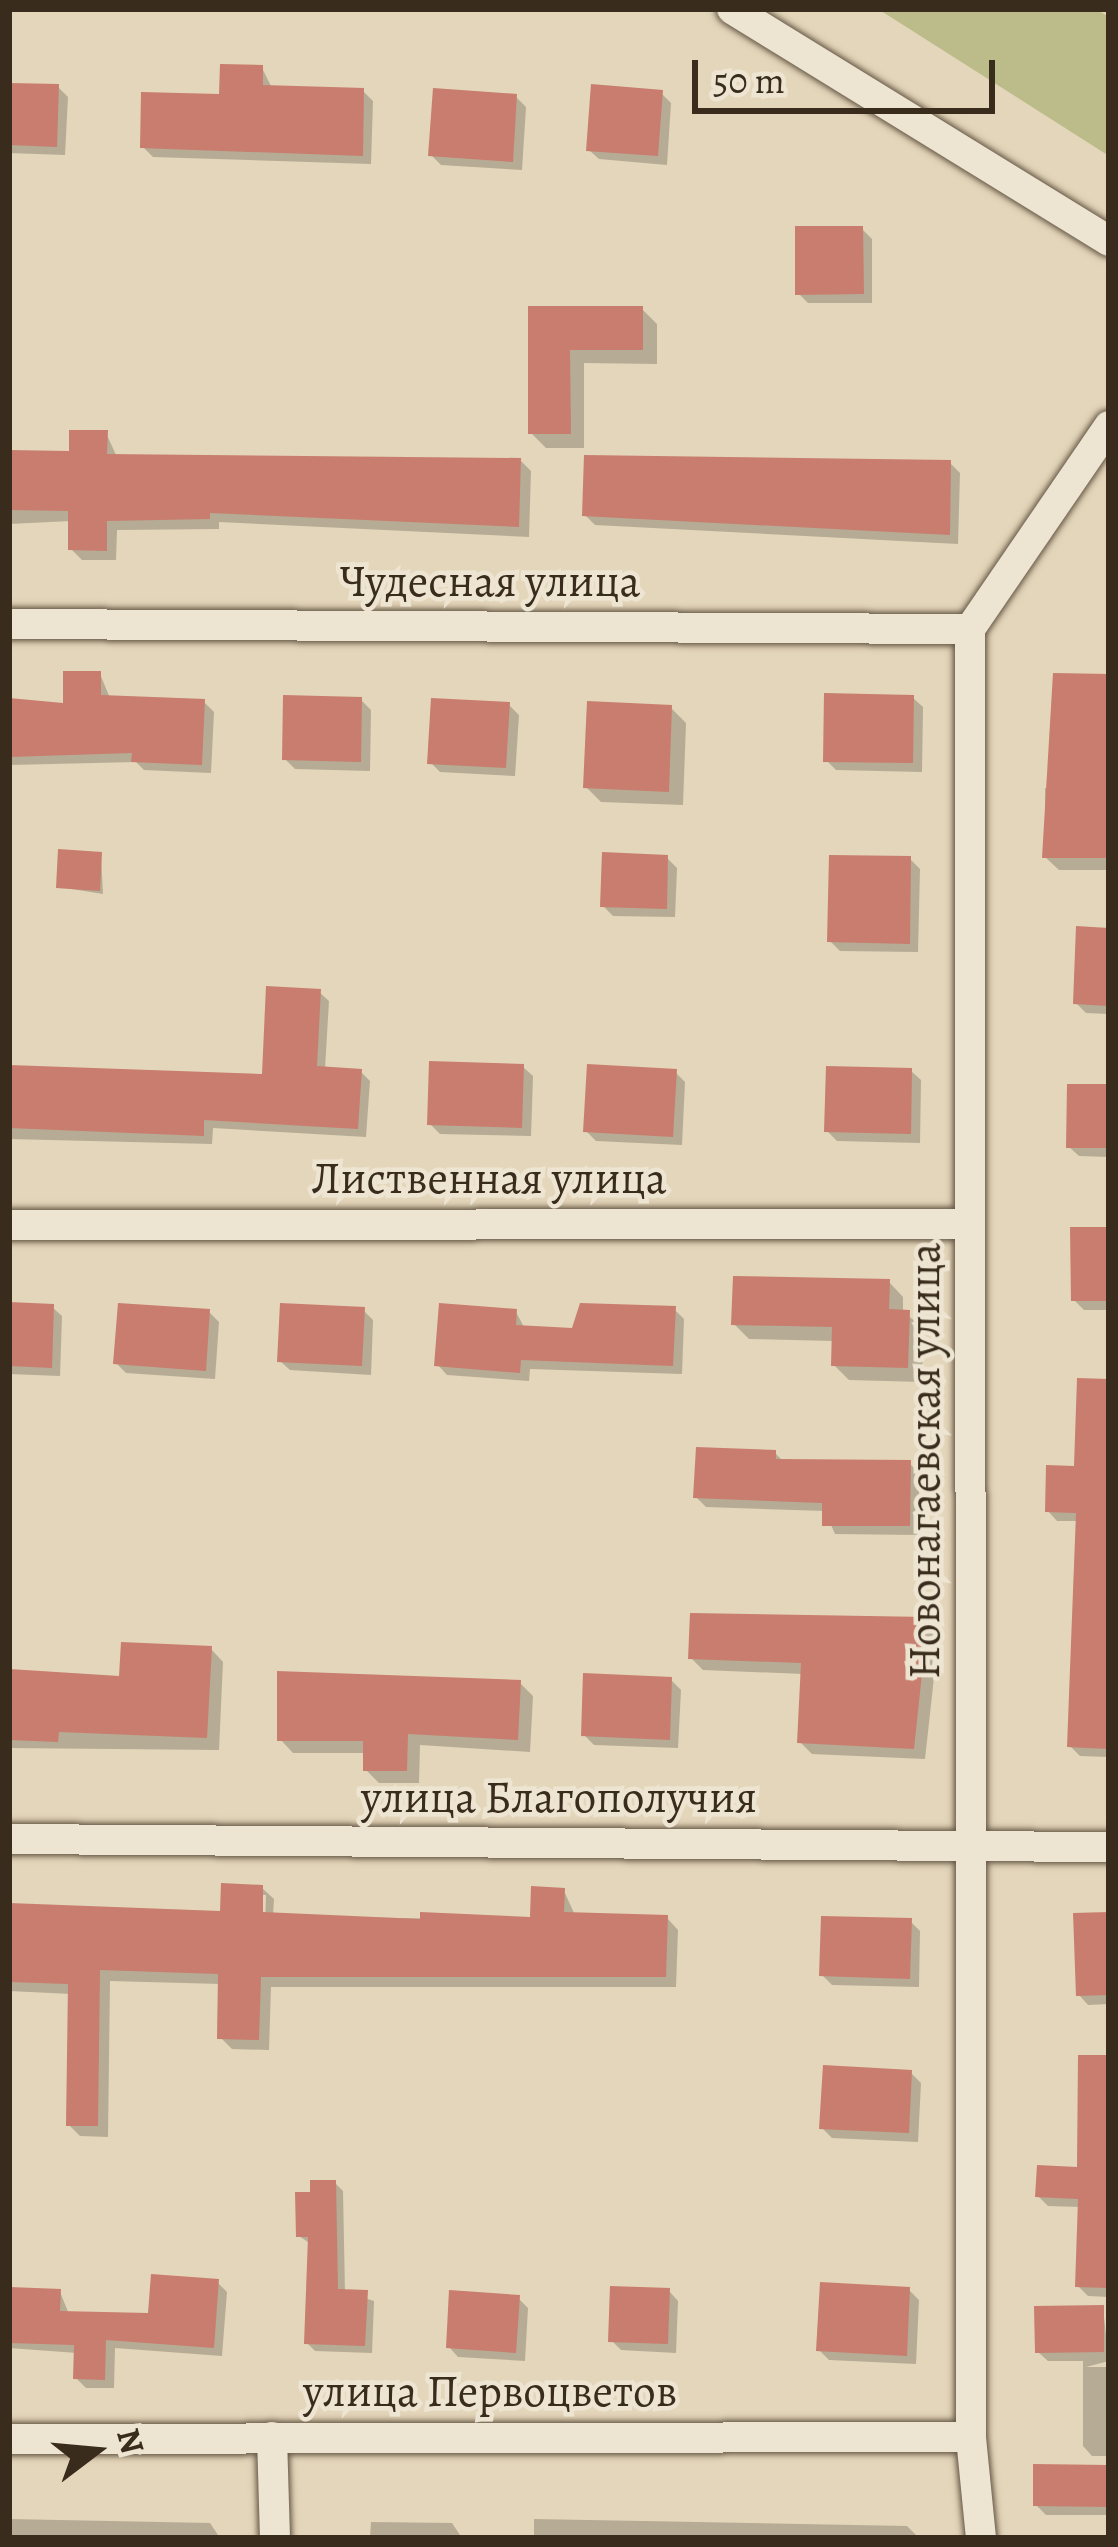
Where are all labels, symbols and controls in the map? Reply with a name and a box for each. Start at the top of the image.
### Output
scale bar [698,36,1001,110]
text: 50 m [713,56,785,105]
street label: Чудесная улица [340,555,640,609]
street label: Лиственная улица [311,1152,667,1206]
street label: Новонагаевская улица [898,1243,952,1679]
street label: улица Благополучия [361,1771,757,1825]
street label: улица Первоцветов [303,2365,677,2419]
north arrow [36,2391,156,2511]
text: N [106,2423,156,2459]

